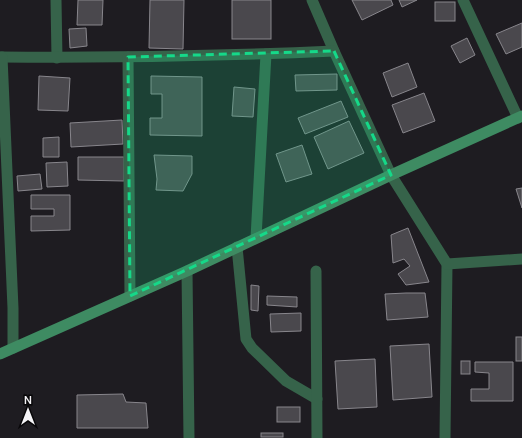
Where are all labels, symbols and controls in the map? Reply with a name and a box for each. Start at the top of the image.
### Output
north arrow [8,390,48,430]
text: N [24,392,32,407]

